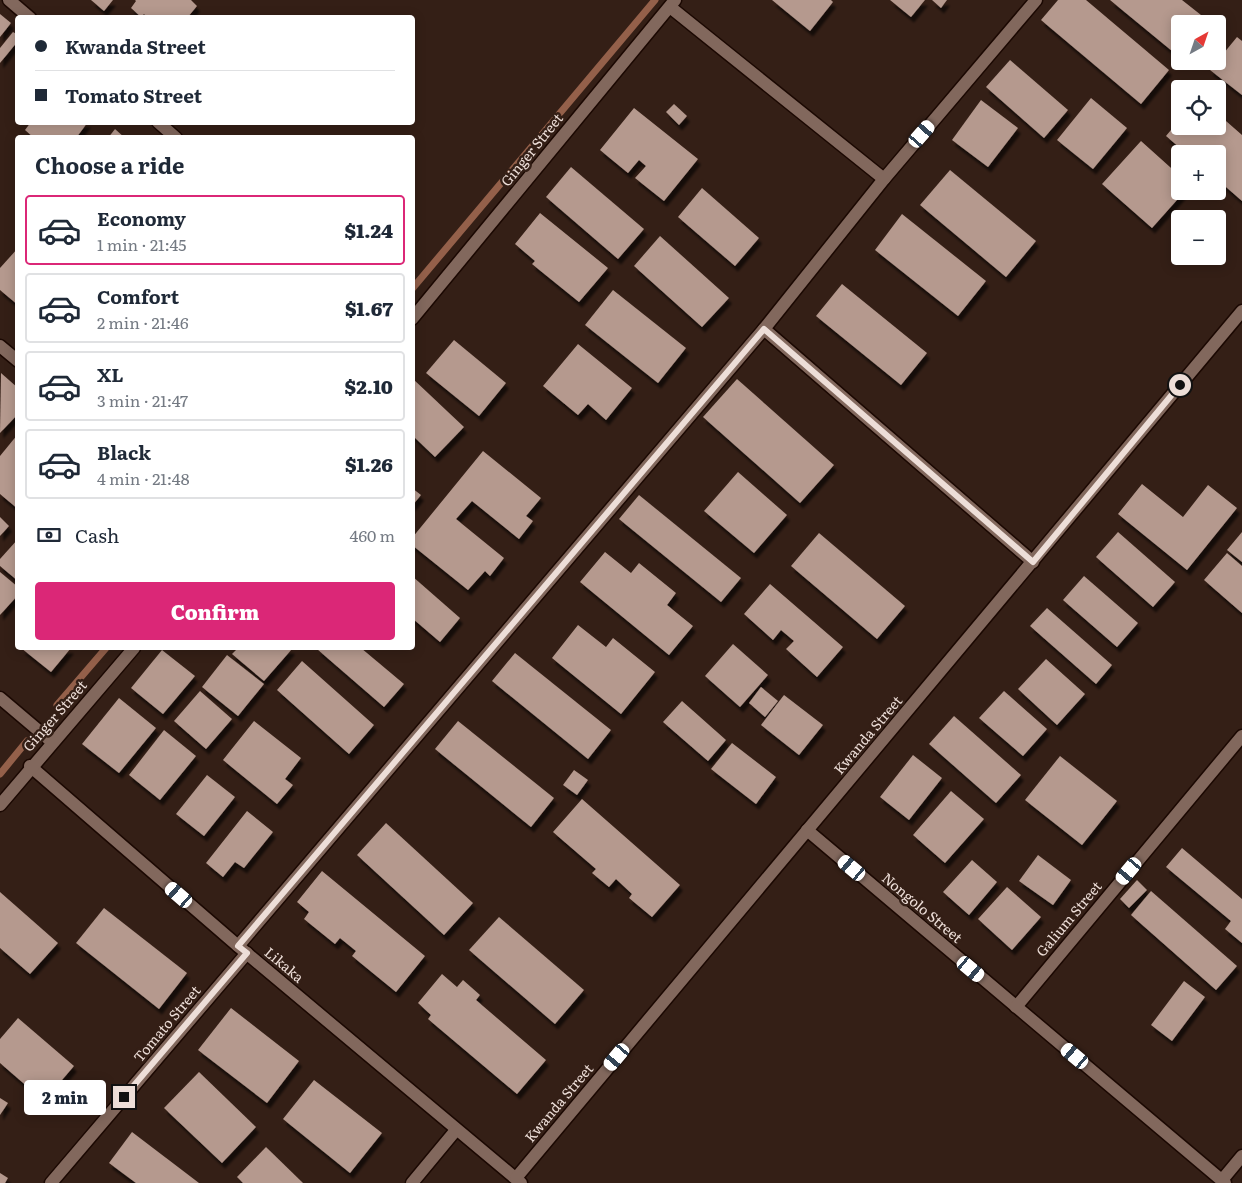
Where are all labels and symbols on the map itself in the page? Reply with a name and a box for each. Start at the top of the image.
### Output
north arrow [1171,15,1226,70]
street label: Ginger Street [496,108,567,190]
car [906,118,937,150]
route start [1169,374,1191,396]
street label: Ginger Street [18,675,91,755]
street label: Kwanda Street [828,691,906,778]
car [835,853,868,883]
car [1113,855,1144,887]
street label: Nongolo Street [878,868,967,947]
street label: Galium Street [1031,876,1106,960]
car [162,879,195,911]
street label: Likaka [261,942,309,987]
car [954,954,987,984]
street label: Tomato Street [128,980,205,1066]
car [601,1041,632,1073]
car [1058,1041,1091,1071]
street label: Kwanda Street [519,1059,597,1146]
callout: 2 min [24,1080,106,1114]
route end [113,1086,135,1108]

